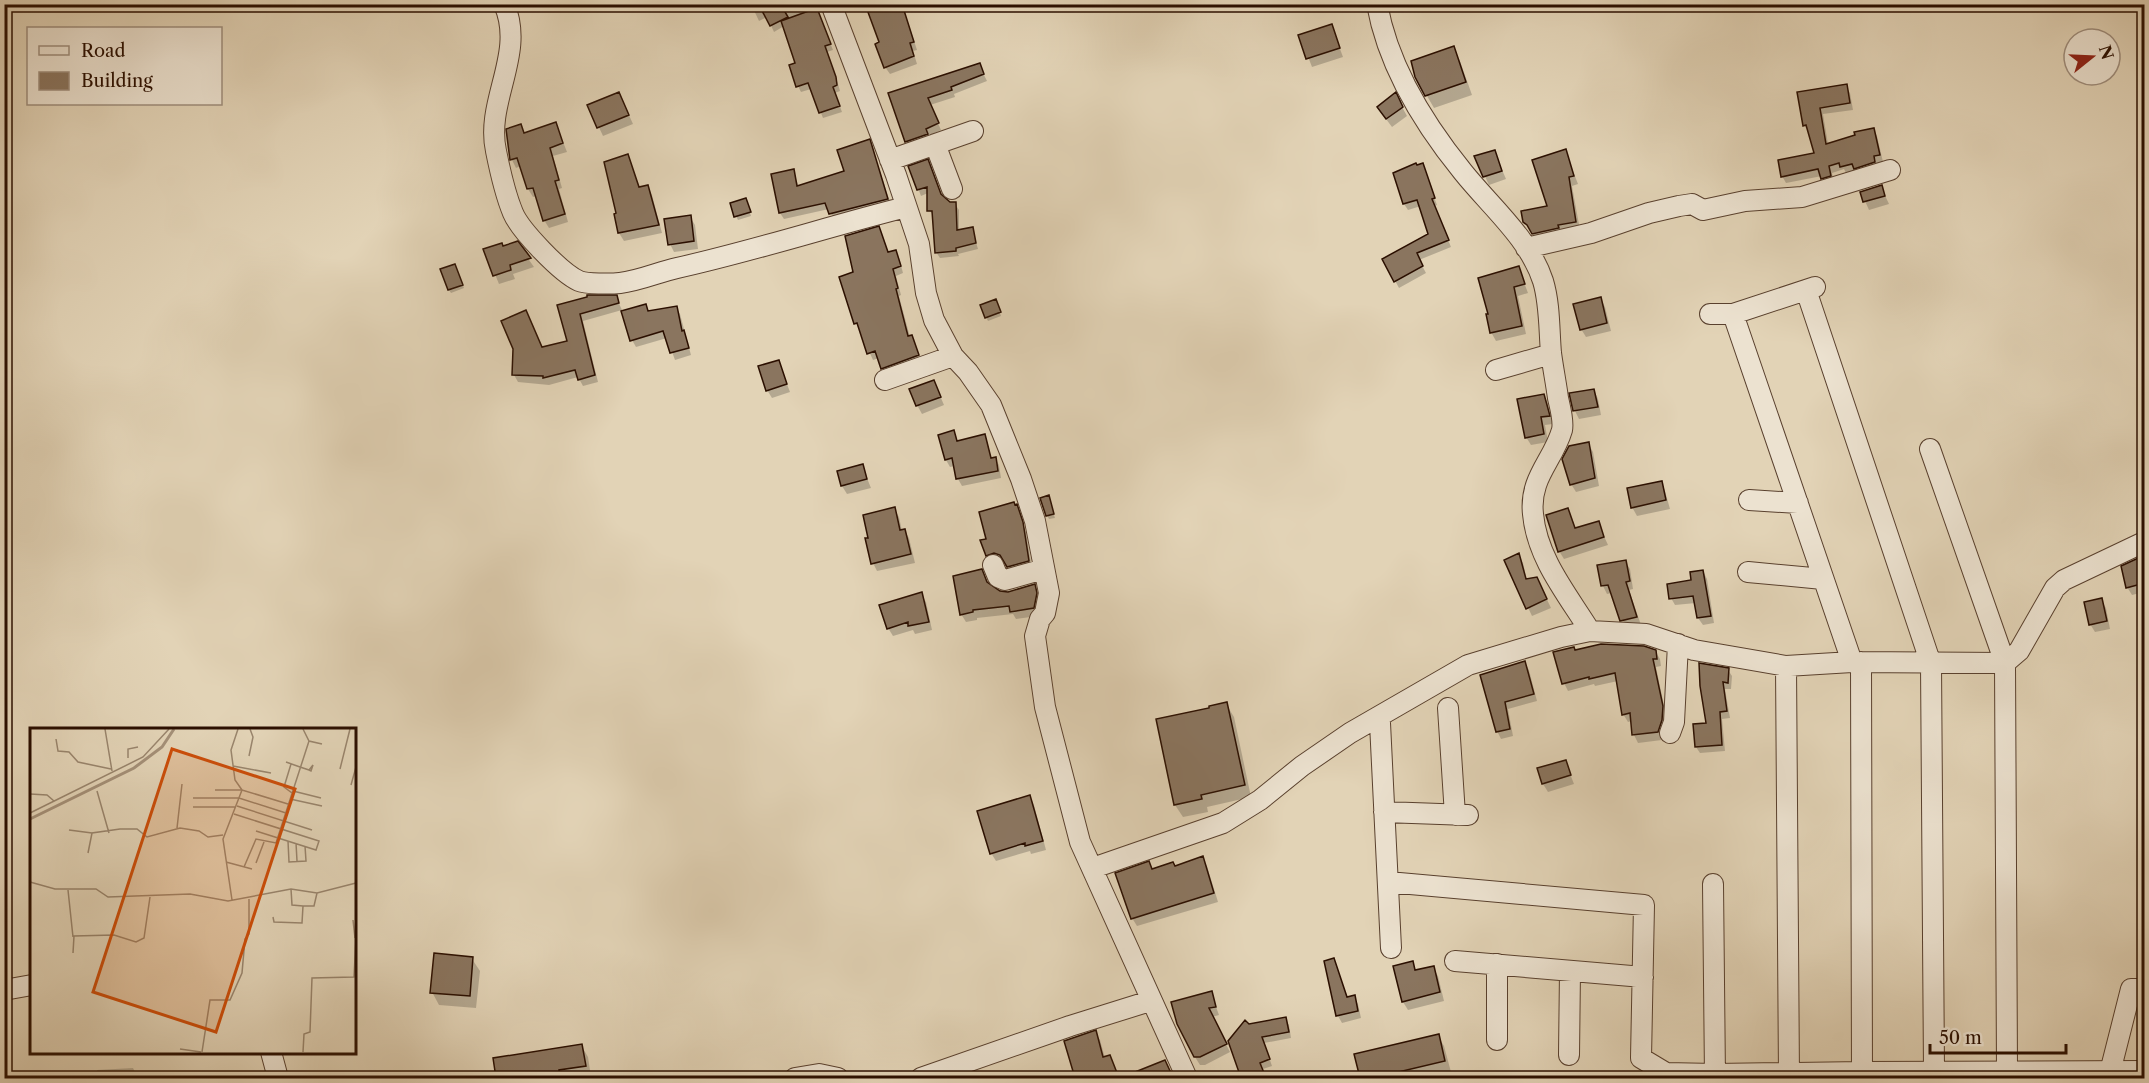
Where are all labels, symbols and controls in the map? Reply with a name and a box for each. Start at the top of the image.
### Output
legend [27,27,222,105]
north arrow [2062,27,2122,87]
text: Road [81,40,126,62]
text: N [2095,43,2118,62]
text: Building [81,70,153,92]
inset map [30,728,356,1053]
scale bar [1930,1017,2066,1055]
text: 50 m [1939,1027,1982,1049]

